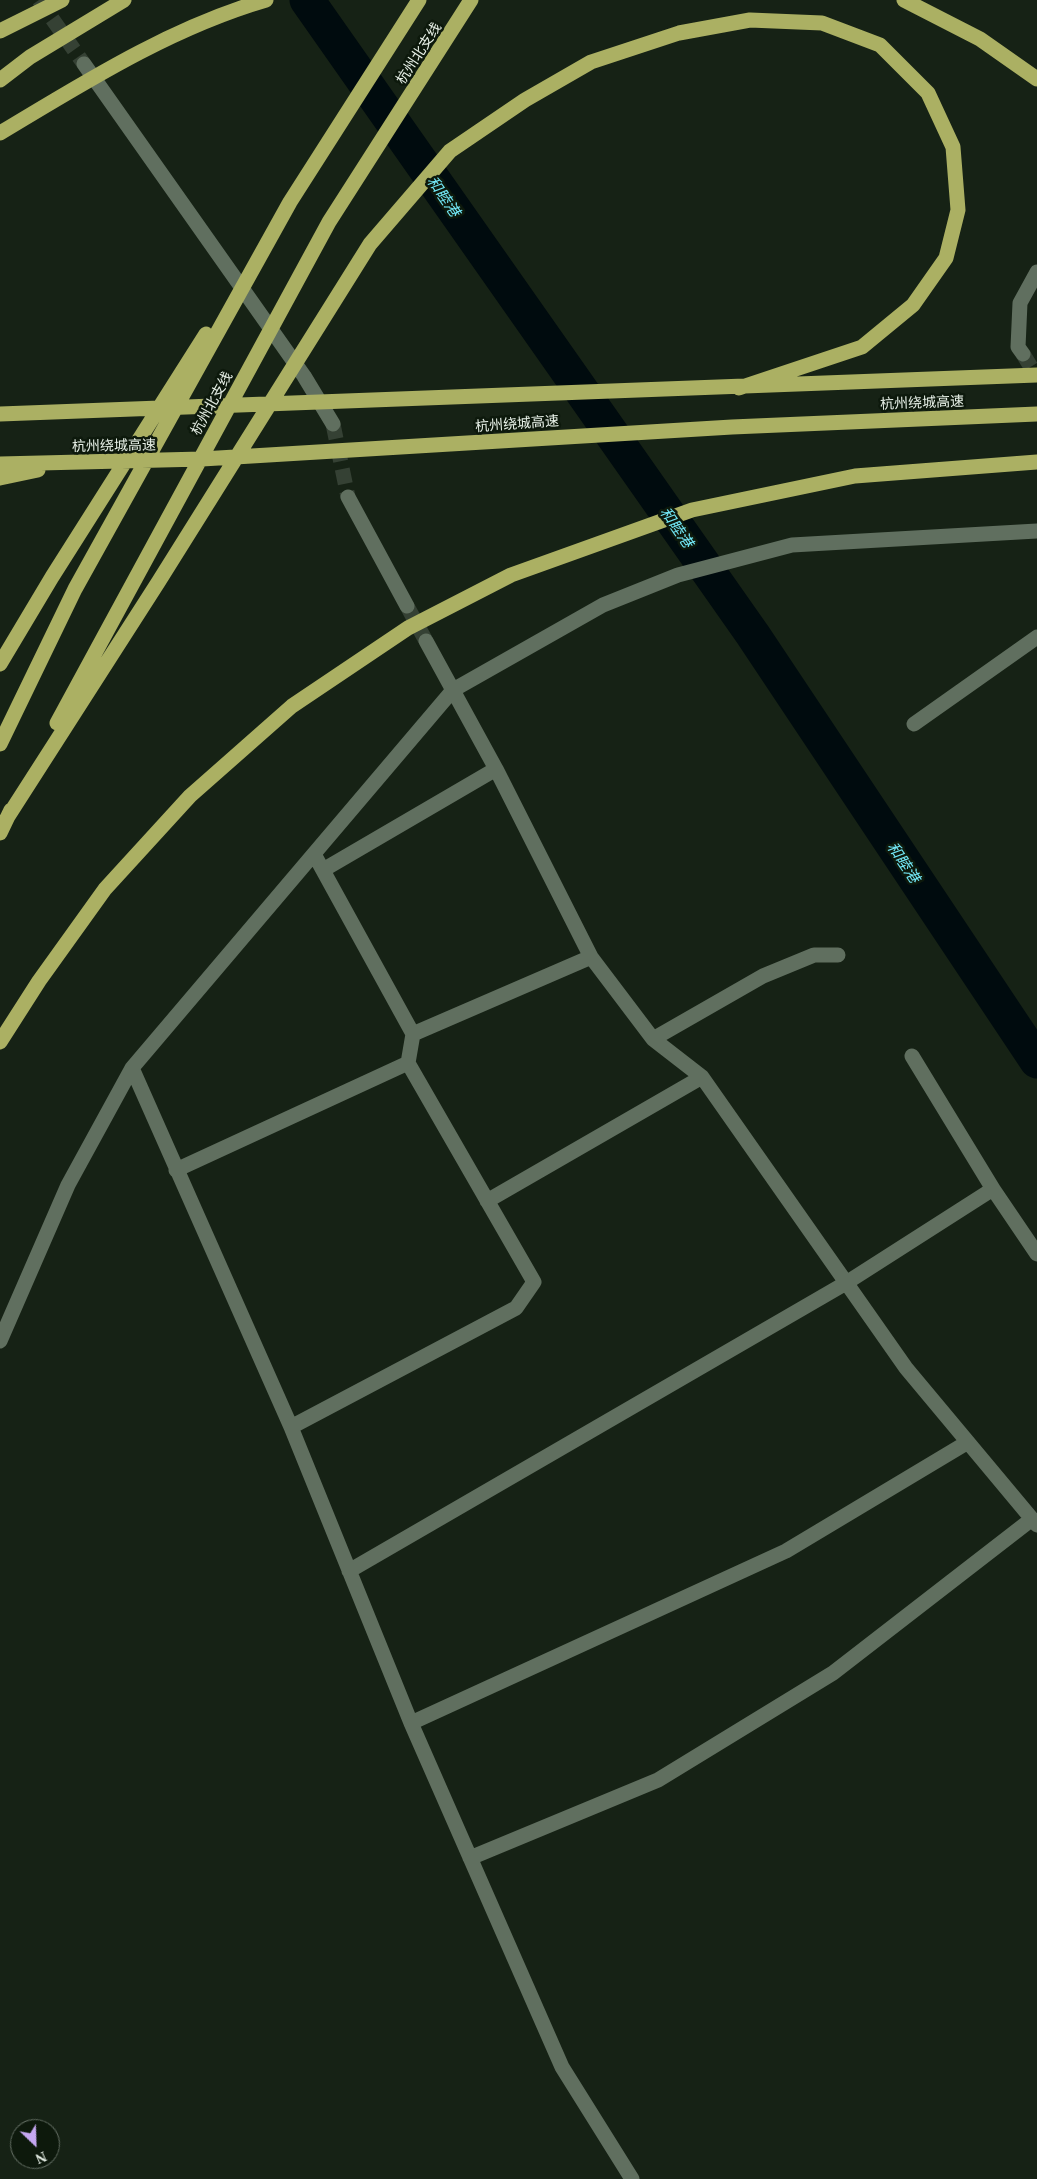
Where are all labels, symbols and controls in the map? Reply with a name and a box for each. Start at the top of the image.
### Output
street label: 杭州北支线 [392,19,444,87]
water label: 和睦港 [424,172,464,220]
street label: 杭州北支线 [187,368,235,438]
street label: 杭州绕城高速 [880,392,964,412]
street label: 杭州绕城高速 [475,412,559,434]
street label: 杭州绕城高速 [72,436,156,454]
water label: 和睦港 [657,503,697,551]
water label: 和睦港 [884,838,924,886]
north arrow [10,2119,60,2169]
text: N [33,2148,49,2166]

